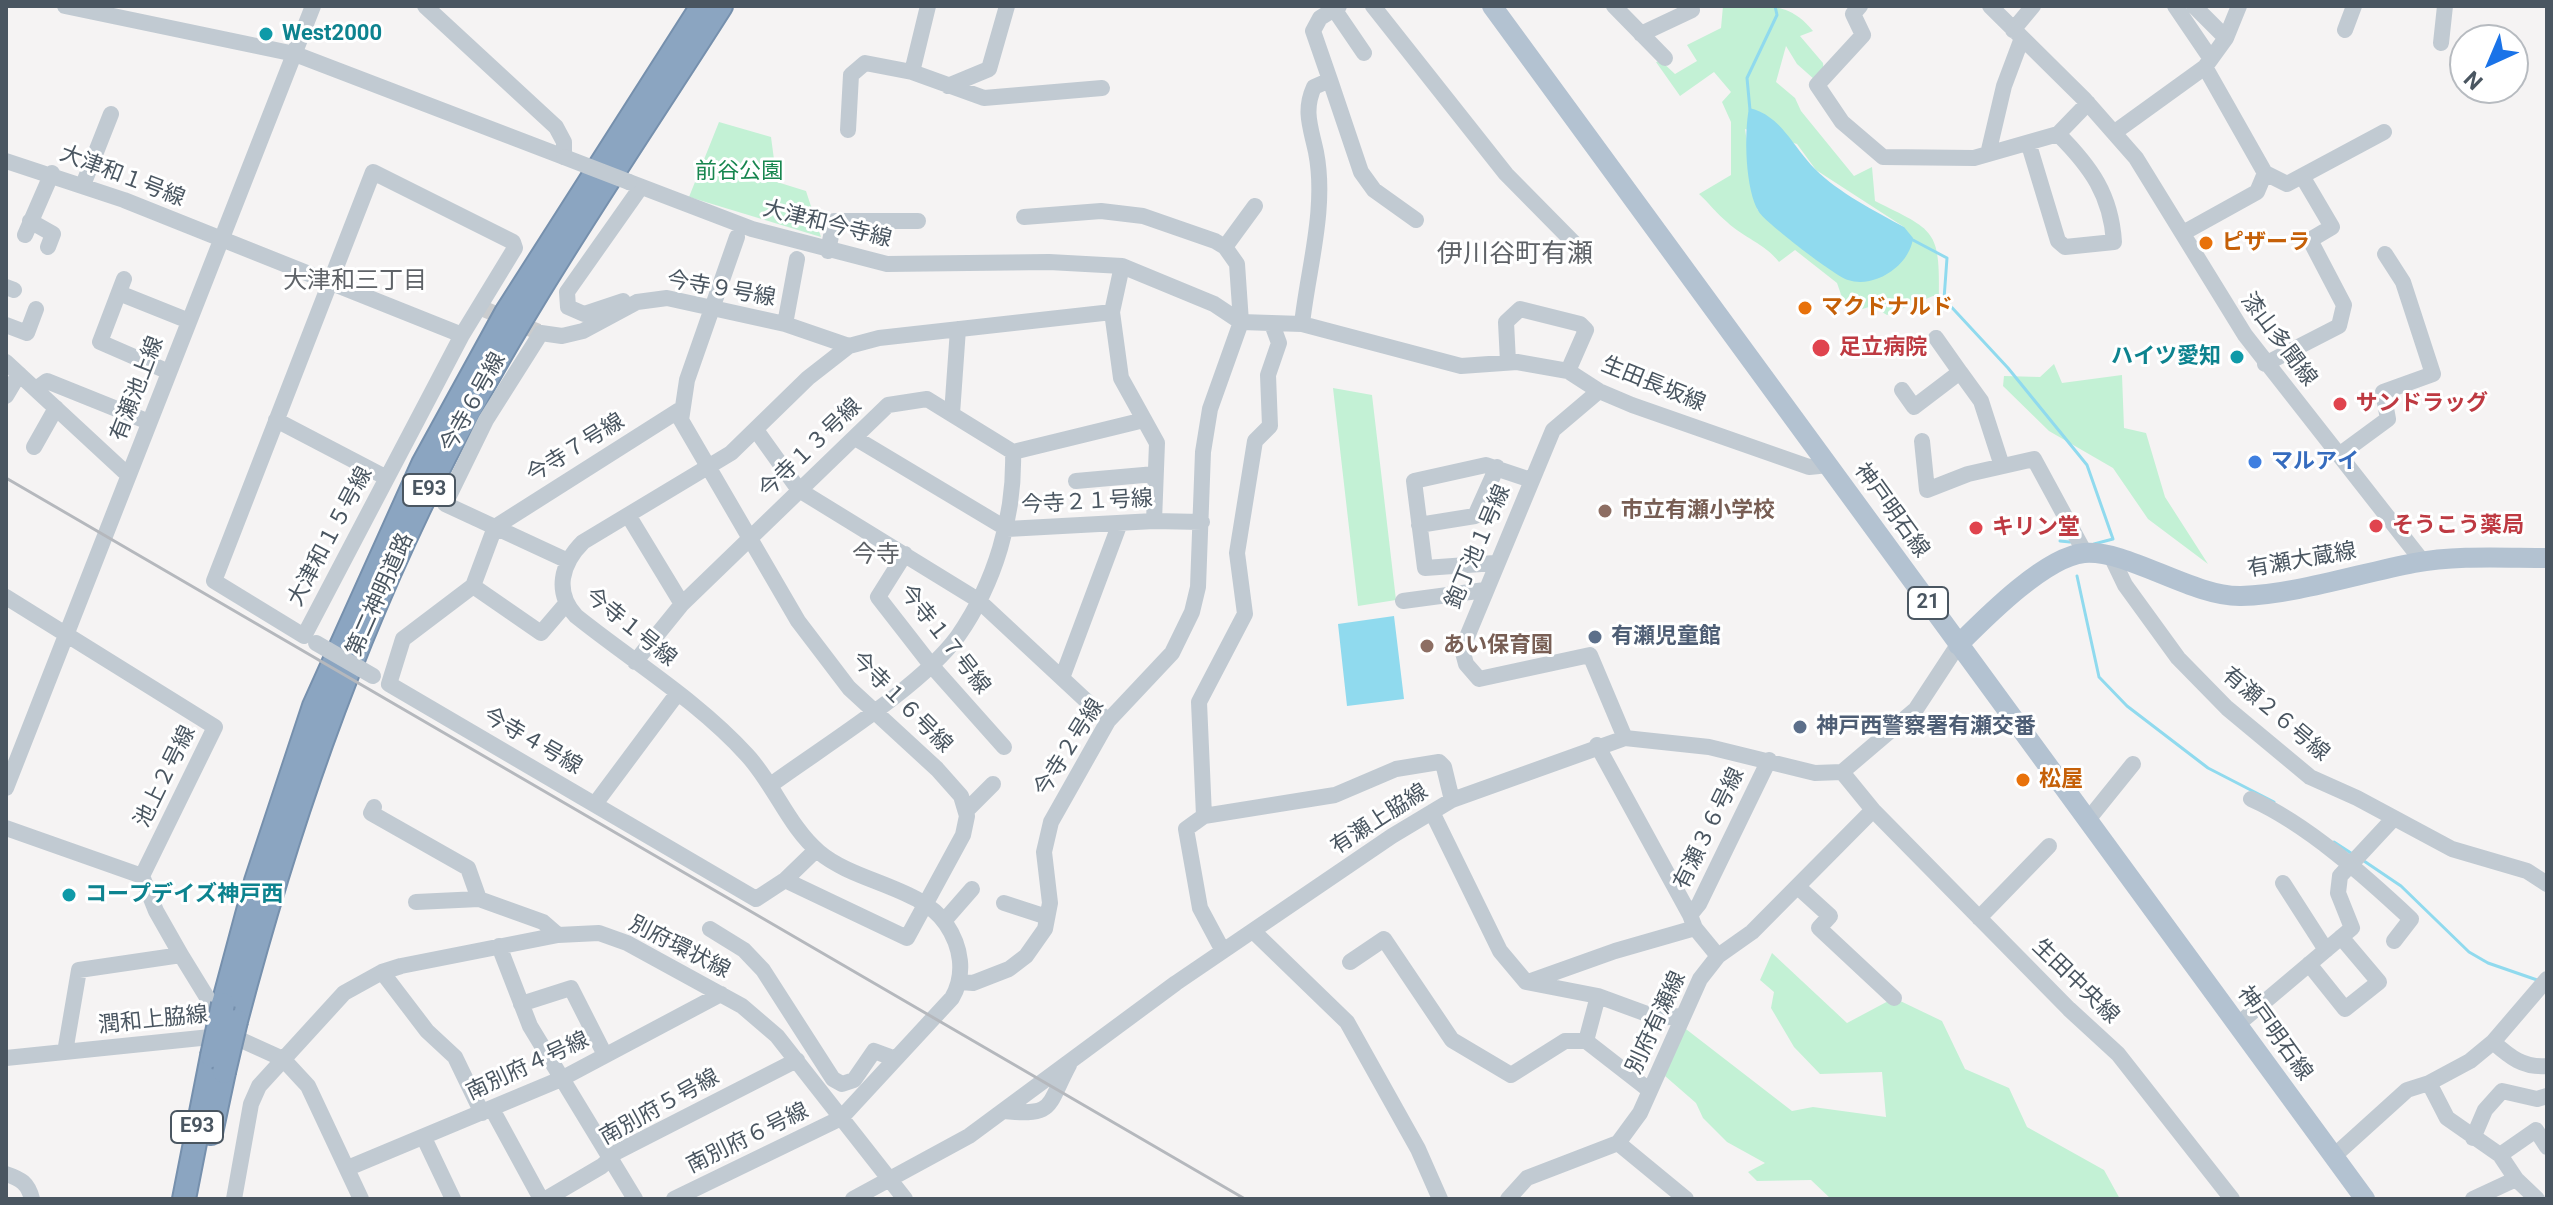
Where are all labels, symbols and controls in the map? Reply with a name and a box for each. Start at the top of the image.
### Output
place label: West2000 [282,21,382,47]
north arrow [2449,24,2529,104]
marker: West2000 [257,25,275,43]
text: N [2459,66,2488,95]
street label: 大津和１号線 [56,141,188,213]
park label: 前谷公園 [695,159,783,185]
street label: 大津和今寺線 [760,196,894,254]
place label: ピザーラ [2222,230,2310,256]
marker: ピザーラ [2197,234,2215,252]
district label: 伊川谷町有瀬 [1437,239,1593,271]
street label: 今寺９号線 [665,267,777,313]
district label: 大津和三丁目 [283,268,427,296]
street label: 漆山多聞線 [2234,288,2322,392]
place label: マクドナルド [1821,295,1953,321]
marker: マクドナルド [1796,299,1814,317]
street label: 有瀬池上線 [106,333,170,445]
place label: 足立病院 [1839,335,1927,361]
marker: 足立病院 [1810,337,1832,359]
place label: ハイツ愛知 [2111,344,2221,370]
street label: 今寺６号線 [436,348,512,458]
marker: ハイツ愛知 [2228,348,2246,366]
street label: 生田長坂線 [1597,352,1709,418]
place label: サンドラッグ [2356,391,2488,417]
street label: 今寺１３号線 [754,394,868,504]
marker: サンドラッグ [2331,395,2349,413]
street label: 今寺７号線 [522,409,630,489]
place label: マルアイ [2271,449,2359,475]
marker: マルアイ [2246,453,2264,471]
street label: 神戸明石線 [1848,459,1934,563]
street label: 大津和１５号線 [283,463,379,611]
road number: E93 [403,474,455,506]
street label: 鉋丁池１号線 [1441,481,1517,613]
street label: 今寺２１号線 [1020,486,1154,520]
place label: 市立有瀬小学校 [1621,498,1775,524]
marker: 市立有瀬小学校 [1596,502,1614,520]
place label: そうこう薬局 [2392,513,2524,539]
place label: キリン堂 [1992,515,2080,541]
marker: そうこう薬局 [2367,517,2385,535]
marker: キリン堂 [1967,519,1985,537]
street label: 第二神明道路 [342,529,420,661]
street label: 有瀬大蔵線 [2246,538,2358,584]
district label: 今寺 [852,542,900,570]
street label: 今寺１７号線 [893,580,995,700]
street label: 今寺１号線 [579,583,681,673]
road number: 21 [1908,587,1948,619]
place label: 有瀬児童館 [1611,624,1721,650]
marker: 有瀬児童館 [1586,628,1604,646]
place label: あい保育園 [1443,633,1553,659]
marker: あい保育園 [1418,637,1436,655]
street label: 今寺１６号線 [845,647,957,759]
street label: 有瀬２６号線 [2216,662,2334,768]
street label: 今寺２号線 [1030,694,1110,802]
street label: 今寺４号線 [478,703,586,781]
place label: 神戸西警察署有瀬交番 [1816,714,2036,740]
marker: 神戸西警察署有瀬交番 [1791,718,1809,736]
street label: 池上２号線 [130,722,202,832]
street label: 有瀬３６号線 [1669,764,1751,894]
place label: 松屋 [2039,767,2083,793]
marker: 松屋 [2014,771,2032,789]
street label: 有瀬上脇線 [1327,779,1433,861]
place label: コープデイズ神戸西 [85,882,283,908]
marker: コープデイズ神戸西 [60,886,78,904]
street label: 別府環状線 [624,911,734,985]
street label: 生田中央線 [2026,934,2124,1030]
street label: 別府有瀬線 [1622,968,1692,1078]
street label: 神戸明石線 [2231,982,2317,1086]
street label: 潤和上脇線 [97,1002,209,1040]
street label: 南別府４号線 [463,1027,593,1107]
street label: 南別府５号線 [596,1064,724,1152]
street label: 南別府６号線 [683,1098,813,1180]
road number: E93 [171,1111,223,1143]

